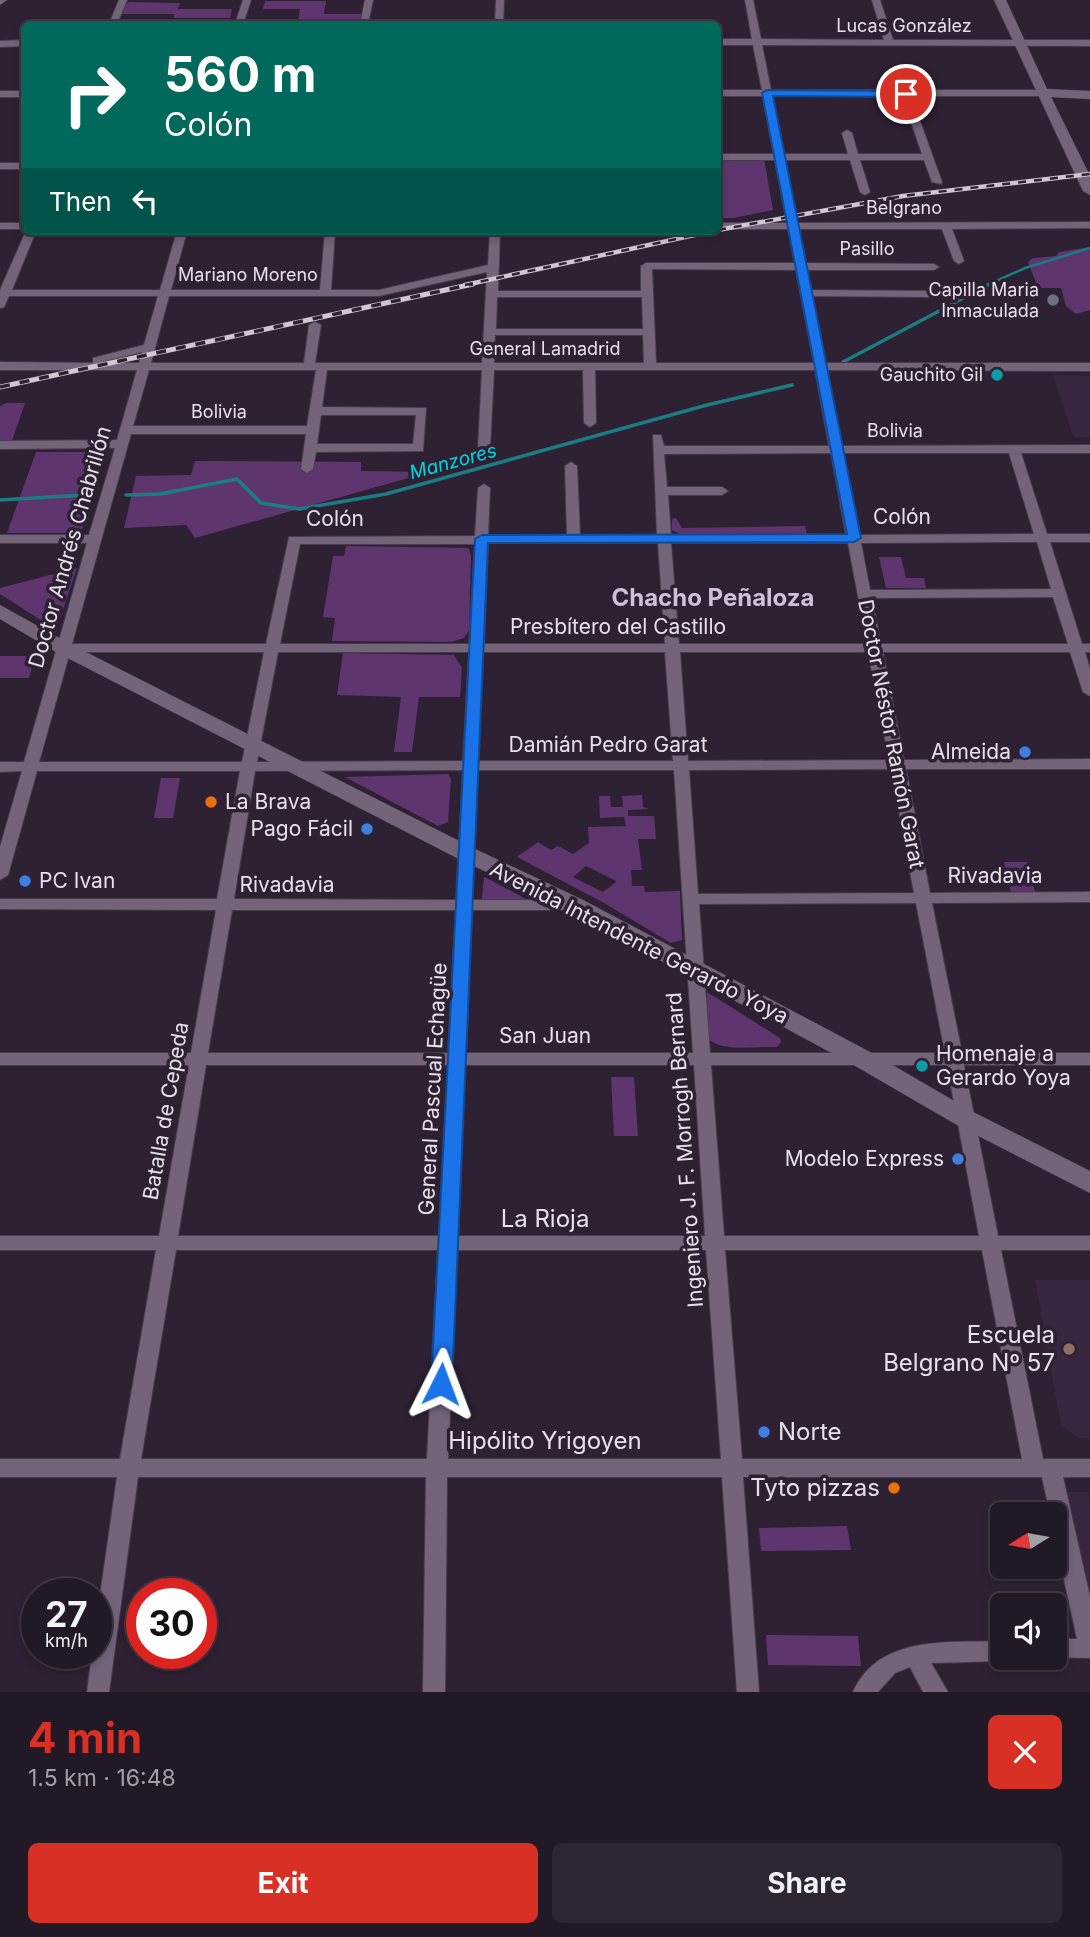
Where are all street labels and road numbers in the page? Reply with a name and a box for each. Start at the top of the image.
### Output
street label: Lucas González [836,15,972,36]
street label: Belgrano [866,197,942,218]
street label: Pasillo [840,238,894,259]
street label: Mariano Moreno [178,264,318,285]
street label: General Lamadrid [470,338,620,359]
street label: Bolivia [191,401,247,422]
street label: Bolivia [867,420,923,441]
street label: Doctor Andrés Chabrillón [23,423,116,671]
street label: Colón [873,504,931,529]
street label: Colón [306,506,364,531]
street label: Doctor Néstor Ramón Garat [853,597,930,871]
street label: Presbítero del Castillo [510,614,726,639]
street label: Damián Pedro Garat [508,732,708,757]
street label: Avenida Intendente Gerardo Yoya [486,856,792,1029]
street label: Rivadavia [947,863,1043,888]
street label: Rivadavia [239,872,335,897]
street label: General Pascual Echagüe [413,962,452,1216]
street label: Ingeniero J. F. Morrogh Bernard [661,992,708,1308]
street label: Batalla de Cepeda [138,1020,193,1202]
street label: San Juan [499,1023,591,1048]
street label: La Rioja [501,1204,589,1233]
street label: Hipólito Yrigoyen [448,1426,642,1455]

